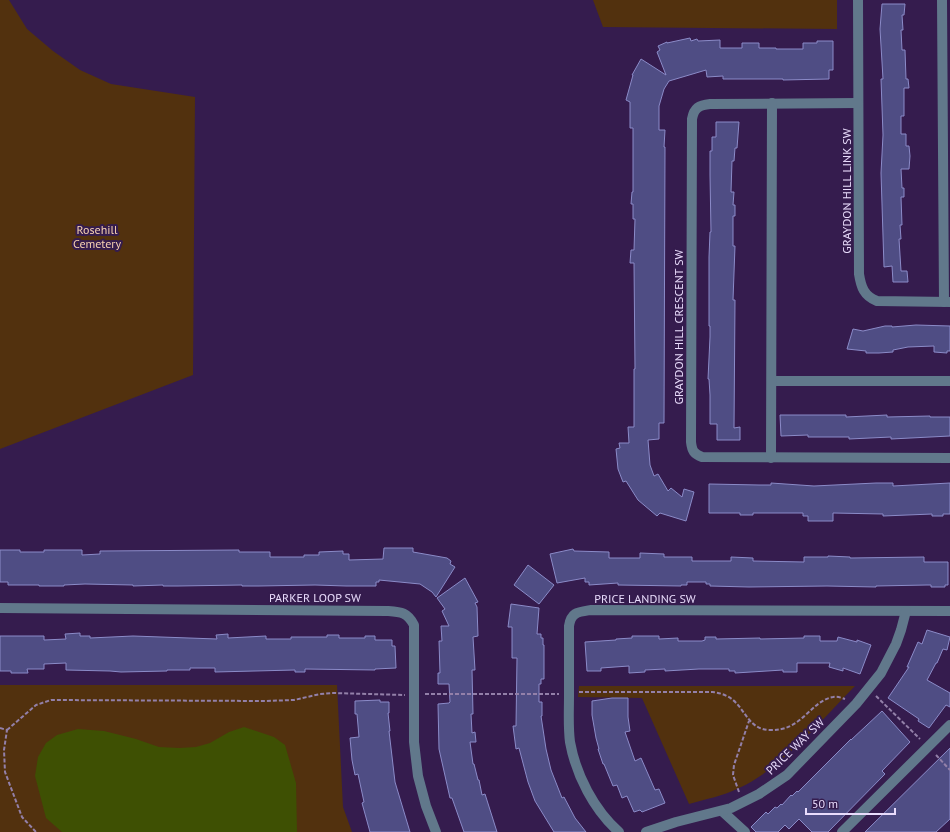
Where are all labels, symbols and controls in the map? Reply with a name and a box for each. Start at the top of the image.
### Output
street label: GRAYDON HILL LINK SW [839,128,854,254]
park label: Rosehill Cemetery [73,222,121,251]
street label: GRAYDON HILL CRESCENT SW [671,249,686,404]
street label: PARKER LOOP SW [269,590,361,605]
street label: PRICE LANDING SW [594,591,696,606]
street label: PRICE WAY SW [763,714,827,778]
scale bar [806,790,895,816]
text: 50 m [812,796,838,811]

